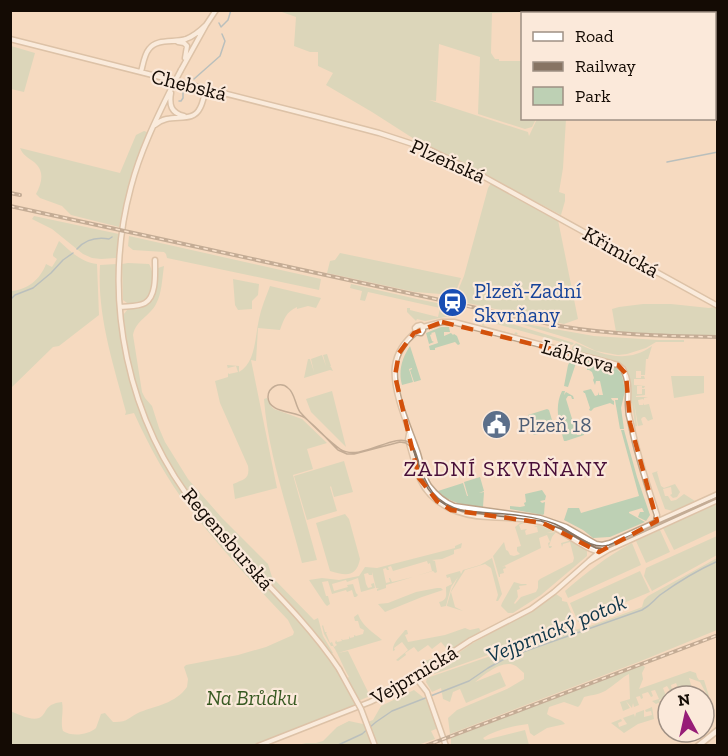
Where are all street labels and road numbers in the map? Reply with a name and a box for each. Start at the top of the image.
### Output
street label: Chebská [149,63,229,106]
street label: Plzeňská [407,133,490,188]
street label: Křimická [579,221,664,283]
street label: Lábkova [539,333,617,378]
street label: Regensburská [177,482,280,595]
street label: Vejprnická [365,639,462,711]

